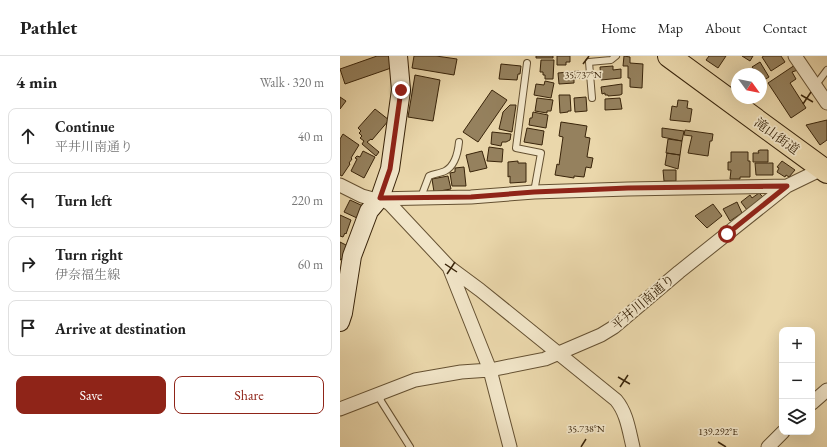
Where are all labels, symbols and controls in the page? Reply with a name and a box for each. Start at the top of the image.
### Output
text: Pathlet [20,15,77,40]
text: Home [601,19,636,37]
text: Map [658,19,683,37]
text: About [705,19,741,37]
text: Contact [763,19,807,37]
text: 35.737°N [564,68,602,81]
north arrow [731,68,767,104]
text: 4 min [16,71,57,93]
text: Walk · 320 m [260,74,324,91]
route end [392,81,410,99]
street label: 滝山街道 [751,114,803,158]
text: Continue [55,117,115,136]
icon: ahead [17,125,39,147]
text: 40 m [298,128,323,145]
text: 平井川南通り [55,138,133,155]
icon: left [17,189,39,211]
text: Turn left [55,191,112,210]
text: 220 m [292,192,323,209]
route start [718,225,736,243]
text: Turn right [55,245,123,264]
icon: right [17,253,39,275]
text: 60 m [298,256,323,273]
text: 伊奈福生線 [55,266,120,283]
street label: 平井川南通り [608,270,678,334]
icon: arrive [17,317,39,339]
text: Arrive at destination [55,319,186,338]
map controls [779,327,815,435]
button: + [779,327,815,363]
button: − [779,363,815,399]
button: Save [16,376,166,414]
button: Share [174,376,324,414]
button: layers [779,399,815,435]
text: 35.738°N [567,422,605,435]
text: 139.292°E [698,425,738,438]

